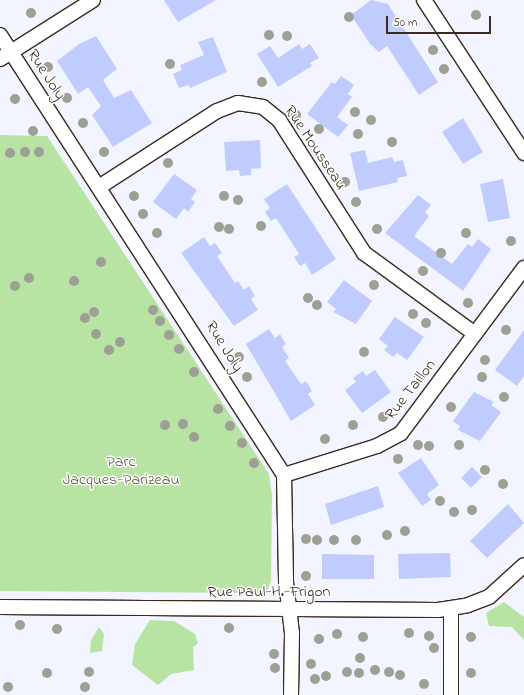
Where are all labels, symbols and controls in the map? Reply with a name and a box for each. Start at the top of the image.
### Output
scale bar [388,8,493,34]
text: 50 m [393,14,417,32]
street label: Rue Joly [23,46,69,104]
street label: Rue Mousseau [280,102,350,194]
street label: Rue Joly [201,318,247,376]
street label: Rue Taillon [381,356,441,424]
park label: Parc Jacques-Parizeau [62,452,180,490]
street label: Rue Paul-H.-Frigon [208,582,330,602]

